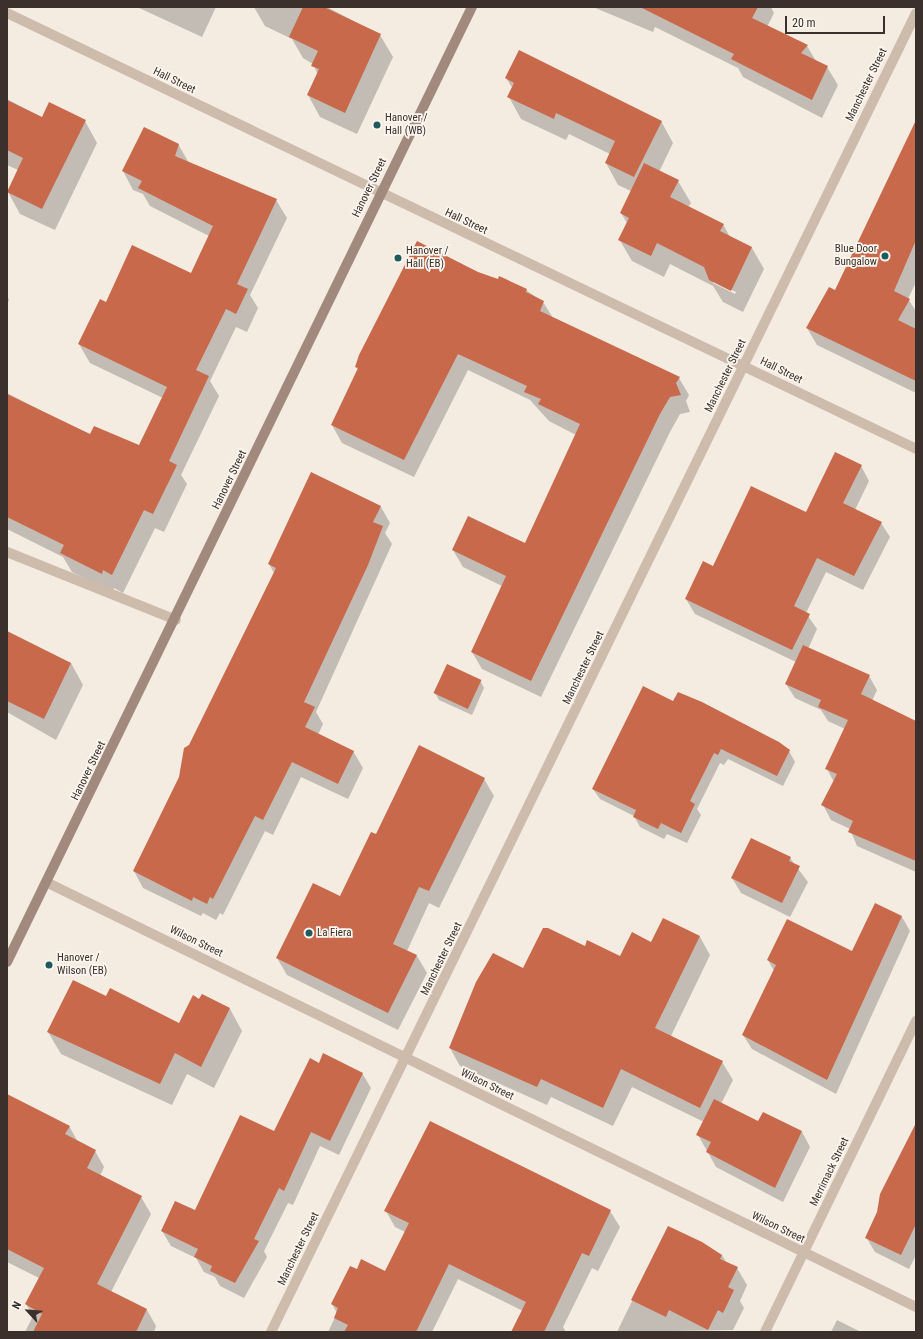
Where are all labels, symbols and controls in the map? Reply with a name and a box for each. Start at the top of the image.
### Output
scale bar [787,8,887,34]
text: 20 m [792,16,816,30]
street label: Manchester Street [844,46,890,124]
street label: Hall Street [151,65,197,97]
place label: Hanover / Hall (WB) [385,112,428,138]
marker: Hanover / Hall (WB) [372,120,382,130]
street label: Hanover Street [350,156,390,220]
street label: Hall Street [443,206,489,238]
place label: Blue Door Bungalow [834,243,877,269]
place label: Hanover / Hall (EB) [406,245,449,271]
marker: Blue Door Bungalow [880,251,890,261]
marker: Hanover / Hall (EB) [393,253,403,263]
street label: Manchester Street [703,337,749,415]
street label: Hall Street [758,355,804,387]
street label: Hanover Street [210,448,250,512]
street label: Manchester Street [561,629,607,707]
street label: Hanover Street [69,739,109,803]
street label: Manchester Street [419,920,465,998]
street label: Wilson Street [167,923,225,961]
place label: La Fiera [317,926,351,940]
marker: La Fiera [304,928,314,938]
place label: Hanover / Wilson (EB) [57,952,107,978]
marker: Hanover / Wilson (EB) [44,960,54,970]
street label: Wilson Street [458,1066,516,1104]
street label: Merrimack Street [808,1136,852,1208]
street label: Wilson Street [749,1209,807,1247]
street label: Manchester Street [276,1210,322,1288]
north arrow [8,1291,48,1331]
text: N [9,1300,24,1311]

